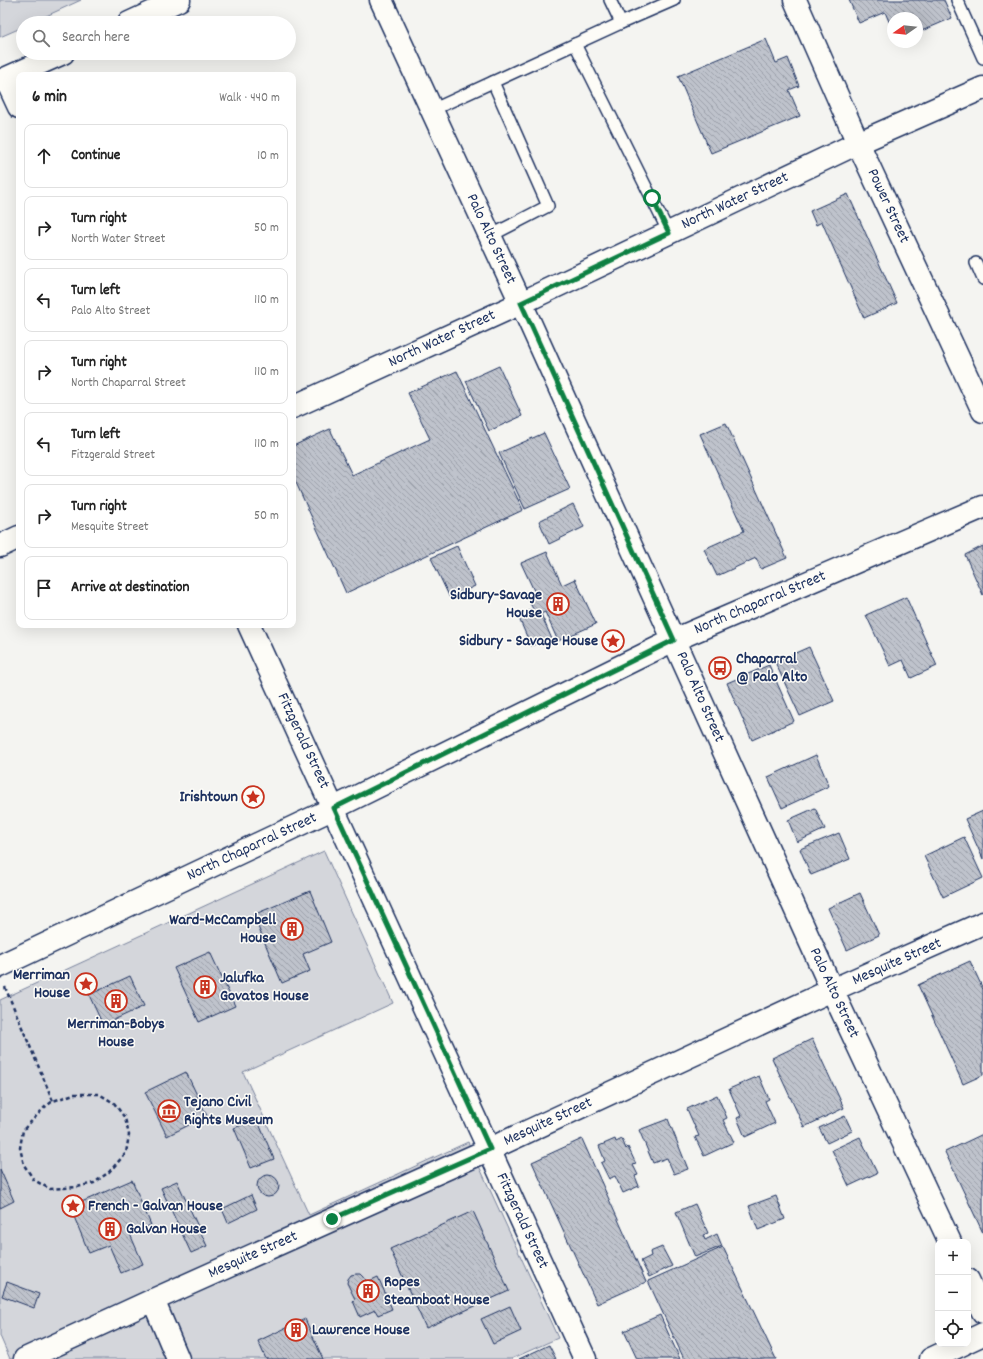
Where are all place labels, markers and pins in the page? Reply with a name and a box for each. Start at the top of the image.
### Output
place label: Sidbury-Savage House [450,584,542,625]
building icon: Sidbury-Savage House [545,591,571,617]
place icon: Sidbury - Savage House [600,628,626,654]
place label: Sidbury - Savage House [459,630,598,653]
place label: Chaparral @ Palo Alto [736,648,807,689]
bus stop icon: Chaparral @ Palo Alto [707,655,733,681]
place icon: Irishtown [240,784,266,810]
place label: Irishtown [179,786,238,809]
place label: Ward-McCampbell House [169,909,276,950]
building icon: Ward-McCampbell House [279,916,305,942]
place label: Merriman House [13,964,70,1005]
place label: Jalufka Govatos House [220,967,309,1008]
place icon: Merriman House [73,971,99,997]
building icon: Jalufka Govatos House [192,974,218,1000]
building icon: Merriman-Bobys House [103,988,129,1014]
place label: Merriman-Bobys House [67,1013,165,1054]
place label: Tejano Civil Rights Museum [184,1091,273,1132]
museum icon: Tejano Civil Rights Museum [156,1098,182,1124]
place icon: French - Galvan House [60,1193,86,1219]
place label: French - Galvan House [88,1195,223,1218]
building icon: Galvan House [97,1216,123,1242]
place label: Galvan House [126,1218,207,1241]
place label: Ropes Steamboat House [384,1271,490,1312]
building icon: Ropes Steamboat House [355,1278,381,1304]
building icon: Lawrence House [283,1317,309,1343]
place label: Lawrence House [312,1319,410,1342]

